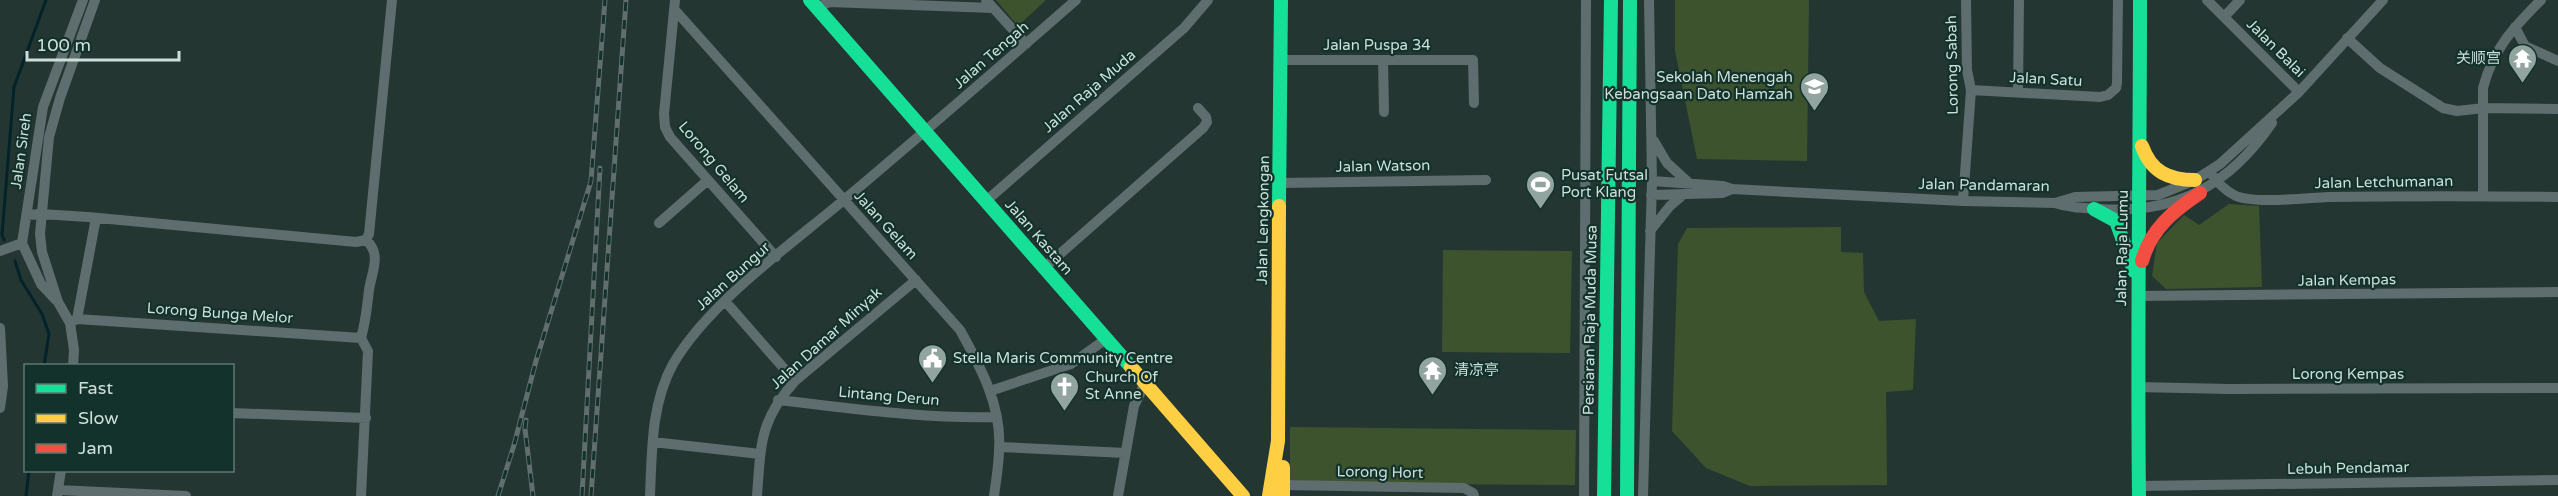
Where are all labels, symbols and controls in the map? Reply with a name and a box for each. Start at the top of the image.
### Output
street label: Lorong Sabah [1942,15,1962,115]
street label: Jalan Balai [2243,15,2309,81]
street label: Jalan Tengah [950,18,1032,92]
scale bar [27,24,178,62]
text: 100 m [36,34,91,56]
street label: Jalan Puspa 34 [1323,36,1431,54]
temple icon: 关顺宫 [2506,42,2538,84]
street label: Jalan Raja Muda [1039,46,1139,136]
place label: 关顺宫 [2456,49,2501,67]
place label: Sekolah Menengah Kebangsaan Dato Hamzah [1604,68,1793,103]
street label: Jalan Satu [2009,68,2083,90]
school or university icon: Sekolah Menengah Kebangsaan Dato Hamzah [1798,70,1830,112]
street label: Jalan Sireh [7,112,35,190]
street label: Lorong Gelam [675,118,753,206]
street label: Jalan Lengkongan [1253,155,1273,285]
street label: Jalan Watson [1336,156,1430,176]
place label: Pusat Futsal Port Klang [1561,166,1648,201]
sports icon: Pusat Futsal Port Klang [1524,168,1556,210]
street label: Jalan Letchumanan [2315,172,2453,192]
street label: Jalan Pandamaran [1918,175,2050,195]
street label: Jalan Gelam [850,187,922,263]
street label: Jalan Raja Lumu [2112,190,2132,306]
street label: Jalan Kastam [1001,196,1077,278]
street label: Persiaran Raja Muda Musa [1579,225,1601,415]
street label: Jalan Bungur [692,238,774,314]
street label: Jalan Kempas [2298,270,2396,290]
street label: Jalan Damar Minyak [767,283,885,393]
street label: Lorong Bunga Melor [146,299,294,327]
public building icon: Stella Maris Community Centre [916,342,948,384]
place label: Stella Maris Community Centre [953,349,1173,367]
temple icon: 清凉亭 [1417,354,1449,396]
place label: 清凉亭 [1454,361,1499,379]
legend [24,364,234,472]
street label: Lorong Kempas [2292,365,2404,383]
place label: Church Of St Anne [1085,368,1158,403]
church icon: Church Of St Anne [1048,370,1080,412]
text: Fast [78,377,113,399]
street label: Lintang Derun [838,383,940,409]
text: Slow [78,407,119,429]
text: Jam [78,437,113,459]
street label: Lebuh Pendamar [2287,458,2409,478]
street label: Lorong Hort [1337,462,1424,482]

